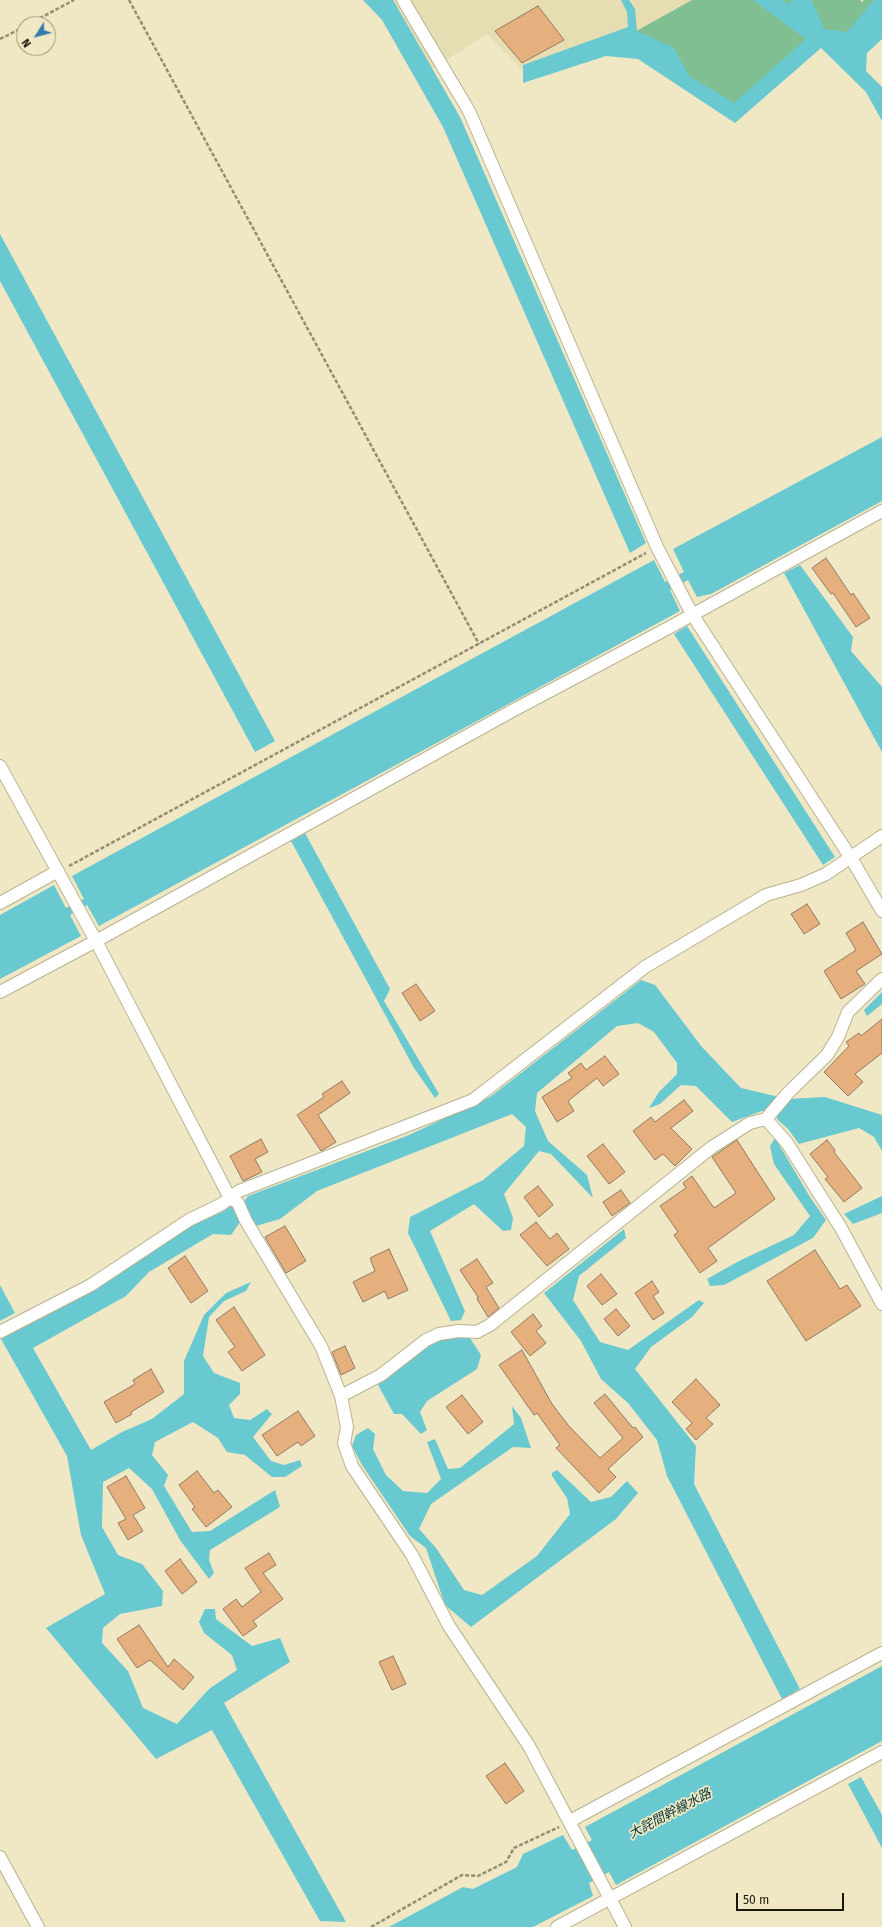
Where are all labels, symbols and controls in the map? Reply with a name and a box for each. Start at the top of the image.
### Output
north arrow [16,16,56,56]
text: N [19,36,34,50]
water label: 大詫間幹線水路 [626,1786,714,1842]
scale bar [738,1885,846,1911]
text: 50 m [743,1893,769,1907]

